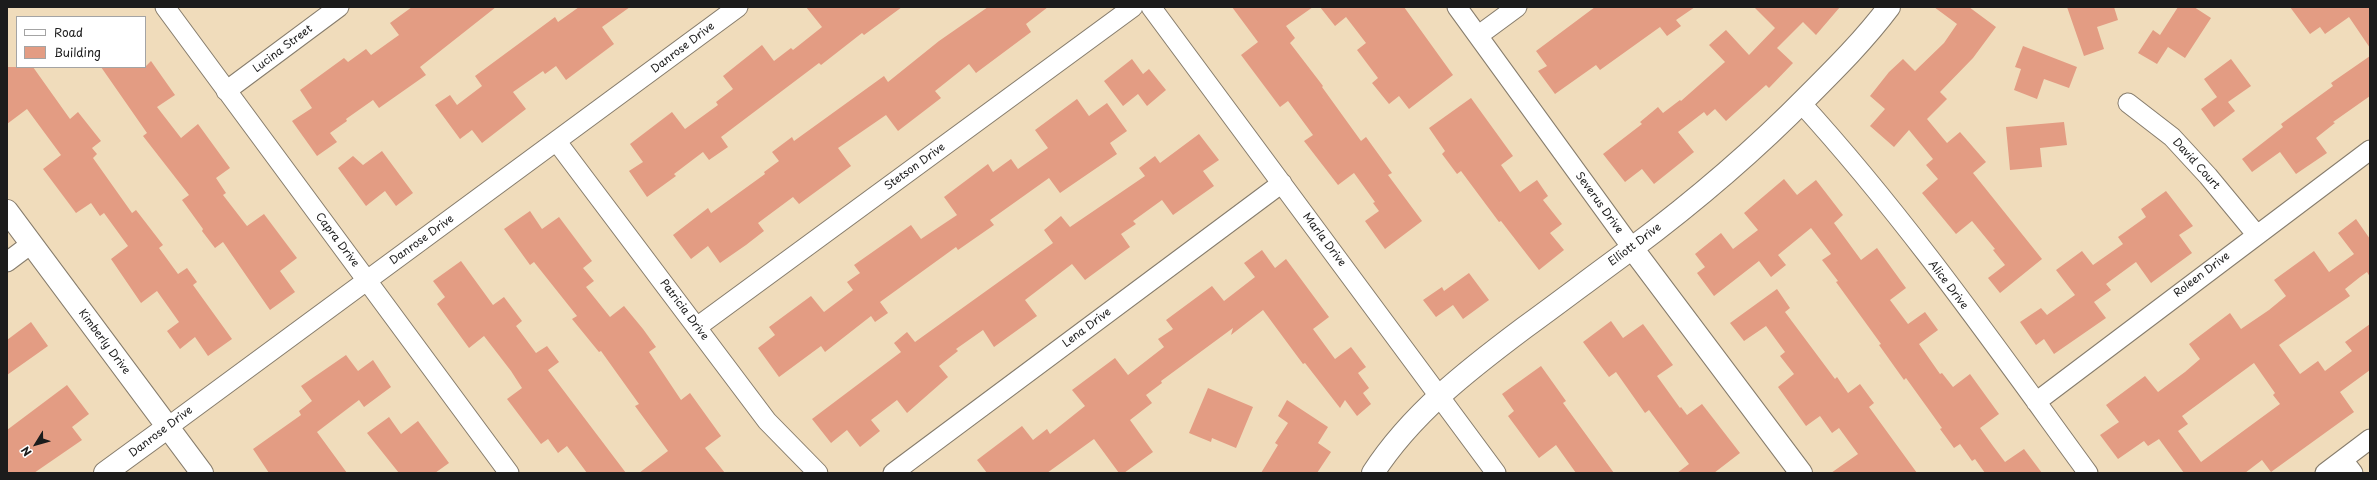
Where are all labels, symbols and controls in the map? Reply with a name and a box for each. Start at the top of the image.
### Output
legend [16,16,146,68]
street label: Danrose Drive [649,20,717,76]
street label: Lucina Street [251,22,315,76]
text: Road [54,23,83,41]
text: Building [54,43,101,61]
street label: David Court [2170,136,2222,192]
street label: Stetson Drive [882,141,948,193]
street label: Severus Drive [1572,170,1626,236]
street label: Capra Drive [312,210,362,270]
street label: Marla Drive [1300,211,1348,269]
street label: Danrose Drive [387,212,457,268]
street label: Elliott Drive [1606,221,1664,269]
street label: Roleen Drive [2171,250,2233,300]
street label: Alice Drive [1925,258,1971,312]
street label: Patricia Drive [657,277,711,343]
street label: Lena Drive [1060,306,1114,350]
street label: Kimberly Drive [75,307,133,377]
street label: Danrose Drive [127,404,195,460]
north arrow [16,424,56,464]
text: N [17,443,35,460]

